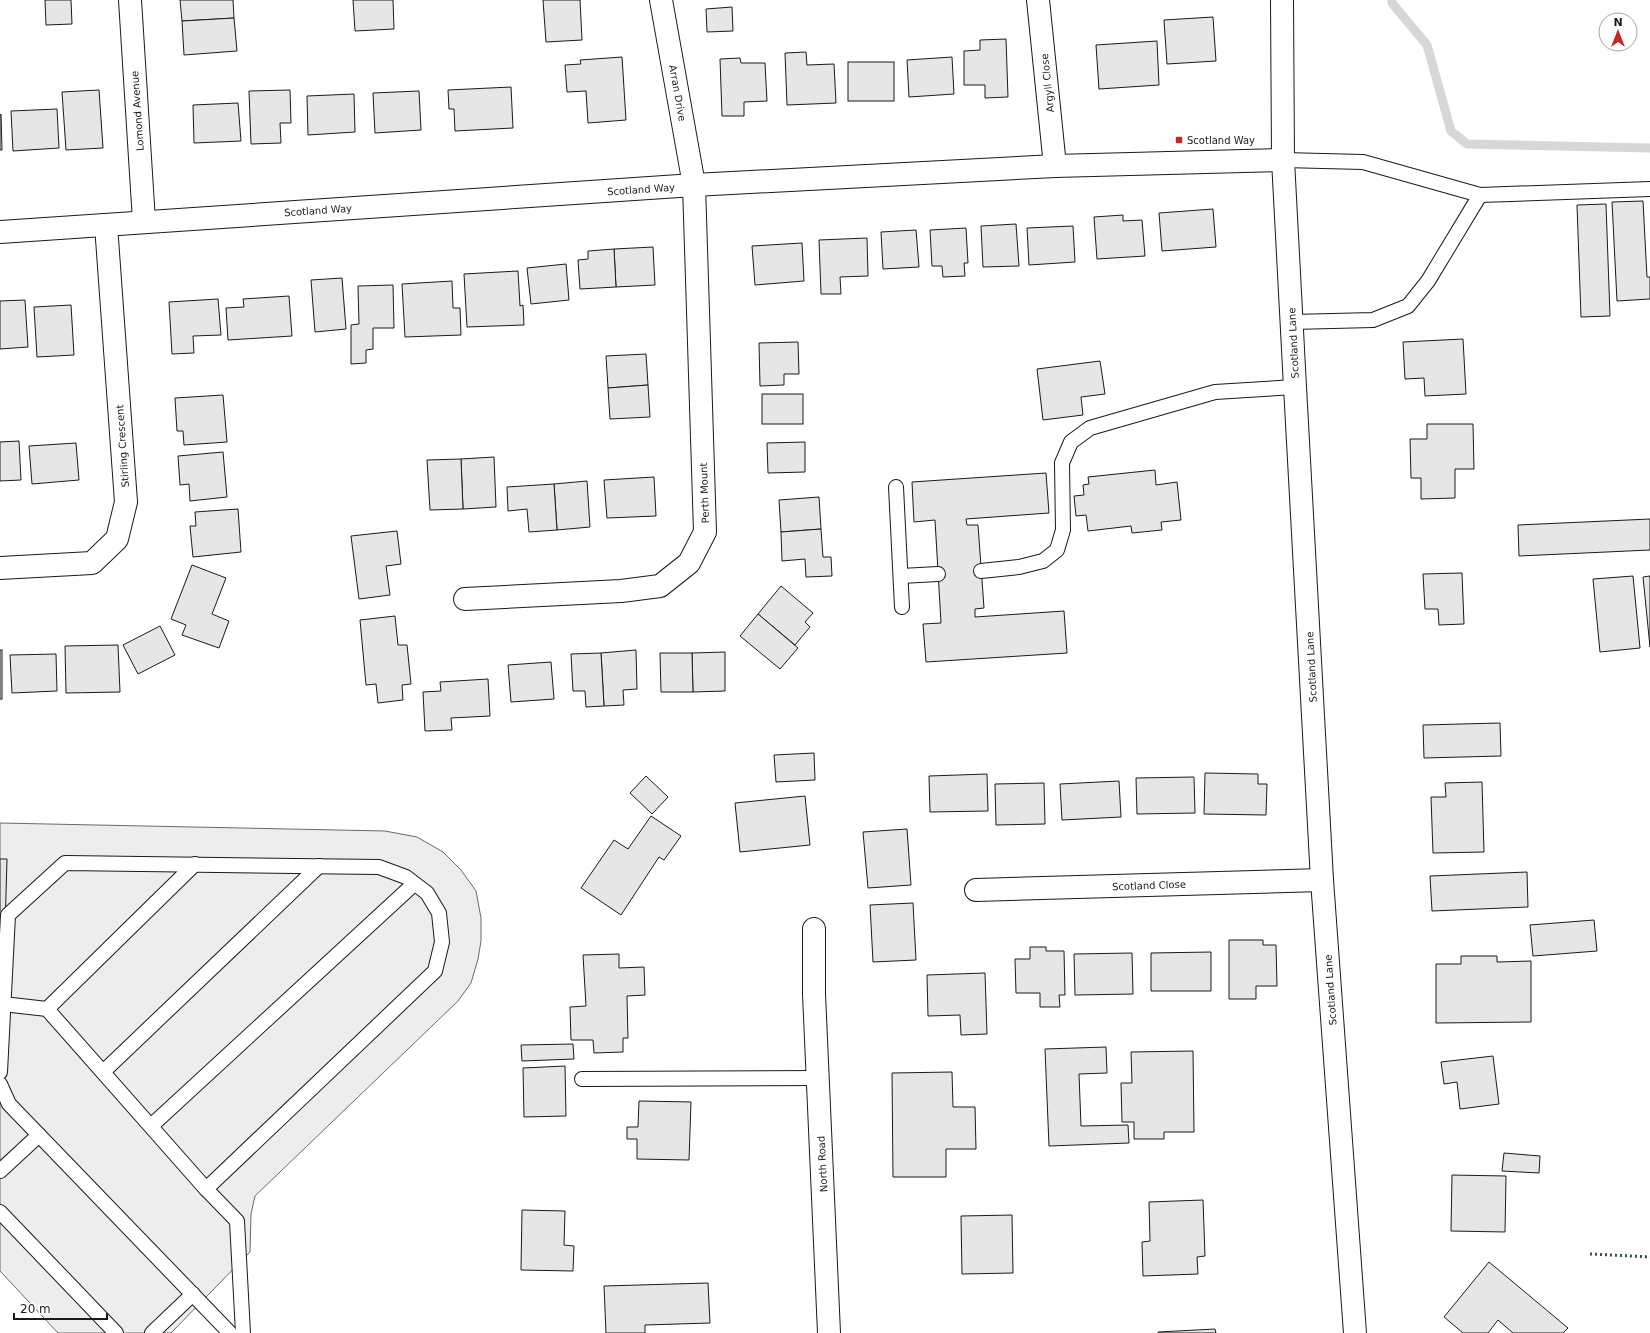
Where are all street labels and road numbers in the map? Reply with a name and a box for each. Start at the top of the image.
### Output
street label: Argyll Close [1039,53,1056,113]
street label: Arran Drive [667,64,688,122]
street label: Lomond Avenue [129,70,146,151]
street label: Scotland Way [607,182,675,197]
street label: Scotland Way [284,203,352,218]
street label: Scotland Lane [1286,307,1301,379]
street label: Stirling Crescent [114,404,131,488]
street label: Perth Mount [698,462,711,524]
street label: Scotland Lane [1304,631,1319,703]
street label: Scotland Close [1112,879,1186,892]
street label: Scotland Lane [1323,954,1338,1026]
street label: North Road [816,1136,829,1192]

